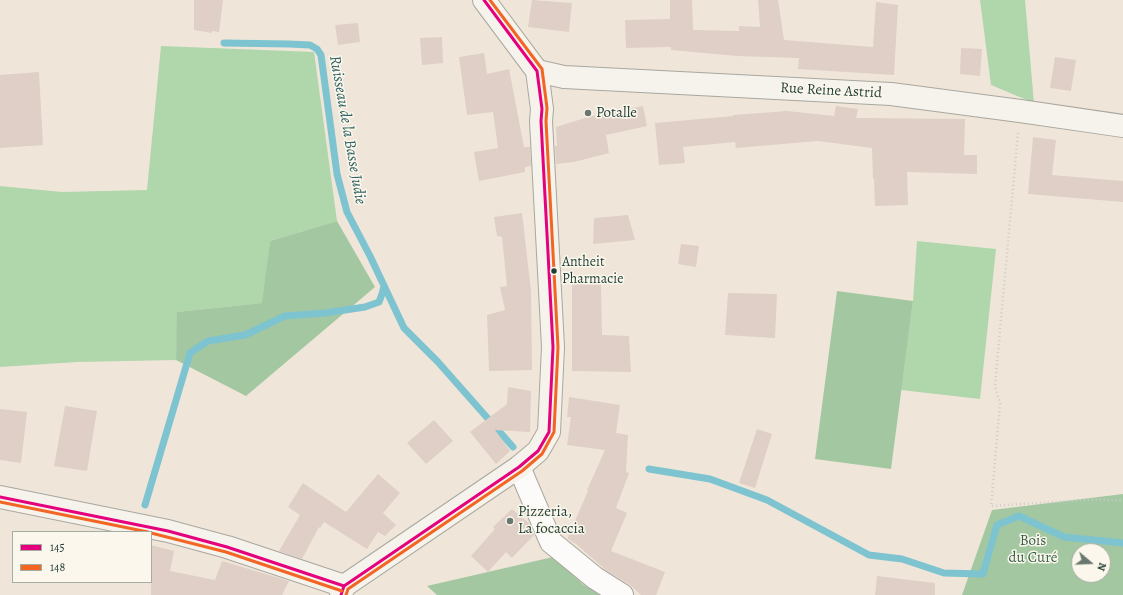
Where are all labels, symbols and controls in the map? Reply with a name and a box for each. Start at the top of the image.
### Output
water label: Ruisseau de la Basse Judie [324,54,370,206]
street label: Rue Reine Astrid [780,79,882,103]
place label: Potalle [596,104,637,122]
marker: Potalle [583,108,593,118]
place label: Antheit Pharmacie [562,255,623,288]
marker: Antheit Pharmacie [549,266,559,276]
place label: Pizzeria, La focaccia [518,503,585,538]
marker: Pizzeria, La focaccia [505,516,515,526]
legend [12,531,152,583]
park label: Bois du Curé [1009,532,1057,567]
text: 145 [50,539,65,555]
north arrow [1071,543,1111,583]
text: 148 [50,559,65,575]
text: N [1093,561,1110,573]

